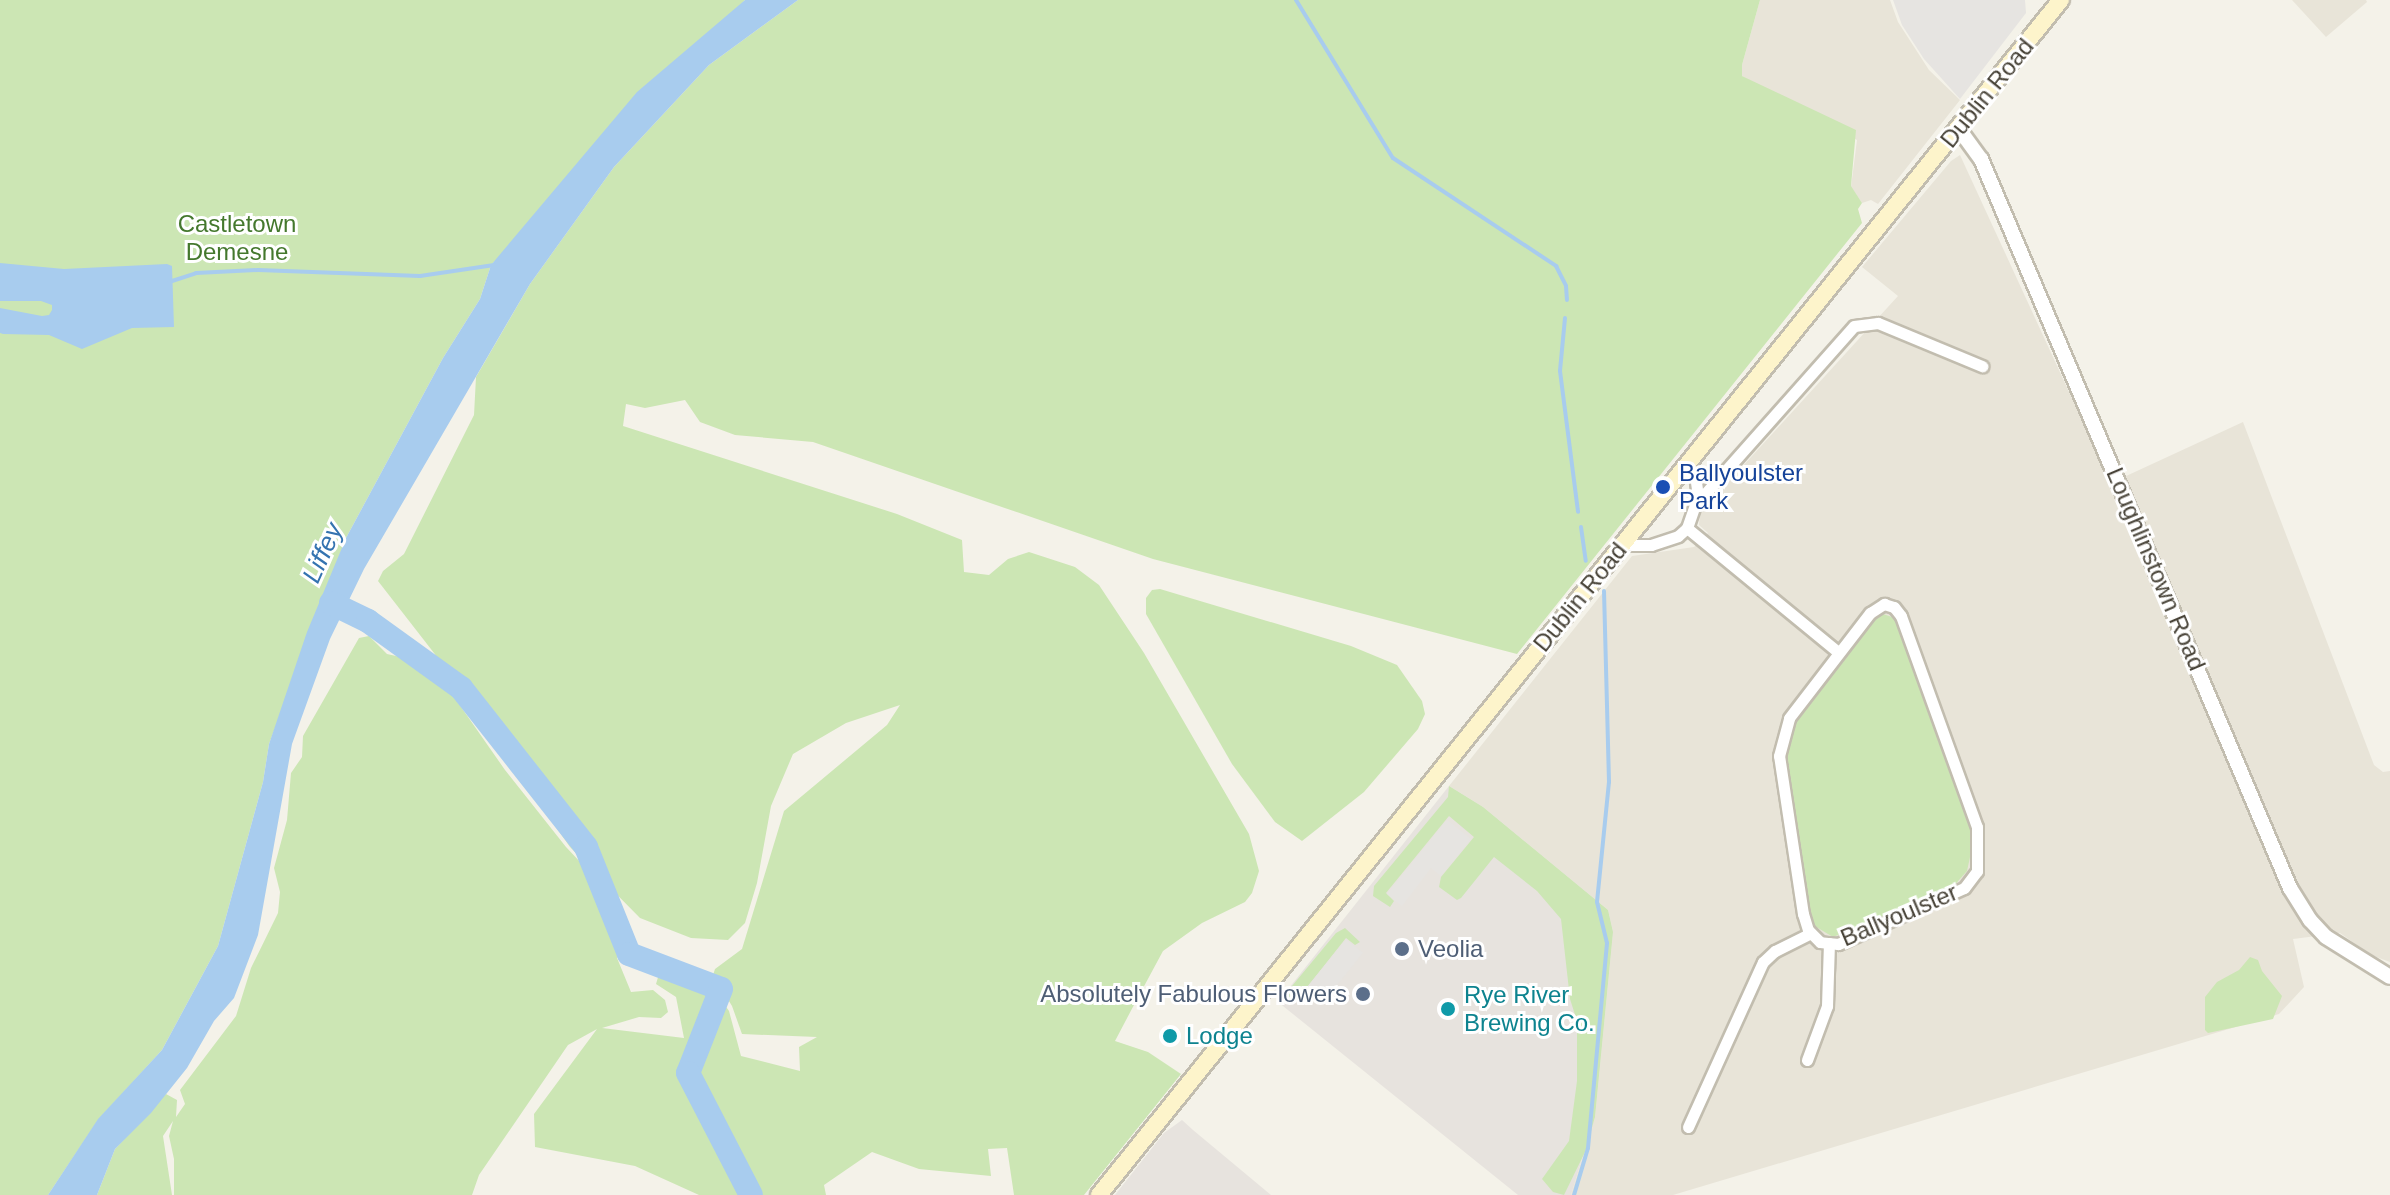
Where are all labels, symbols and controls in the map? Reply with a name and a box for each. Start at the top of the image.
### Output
street label: Dublin Road [1934,33,2040,153]
park label: Castletown Demesne [178,210,296,266]
place label: Ballyoulster Park [1679,459,1803,515]
street label: Loughlinstown Road [2100,463,2212,675]
marker: Ballyoulster Park [1654,478,1672,496]
water label: Liffey [296,518,350,588]
street label: Dublin Road [1527,537,1633,657]
street label: Ballyoulster [1836,878,1962,952]
place label: Veolia [1418,935,1483,963]
marker: Veolia [1393,940,1411,958]
place label: Absolutely Fabulous Flowers [1040,980,1347,1008]
place label: Rye River Brewing Co. [1464,981,1595,1037]
marker: Absolutely Fabulous Flowers [1354,985,1372,1003]
marker: Rye River Brewing Co. [1439,1000,1457,1018]
place label: Lodge [1186,1022,1253,1050]
marker: Lodge [1161,1027,1179,1045]

